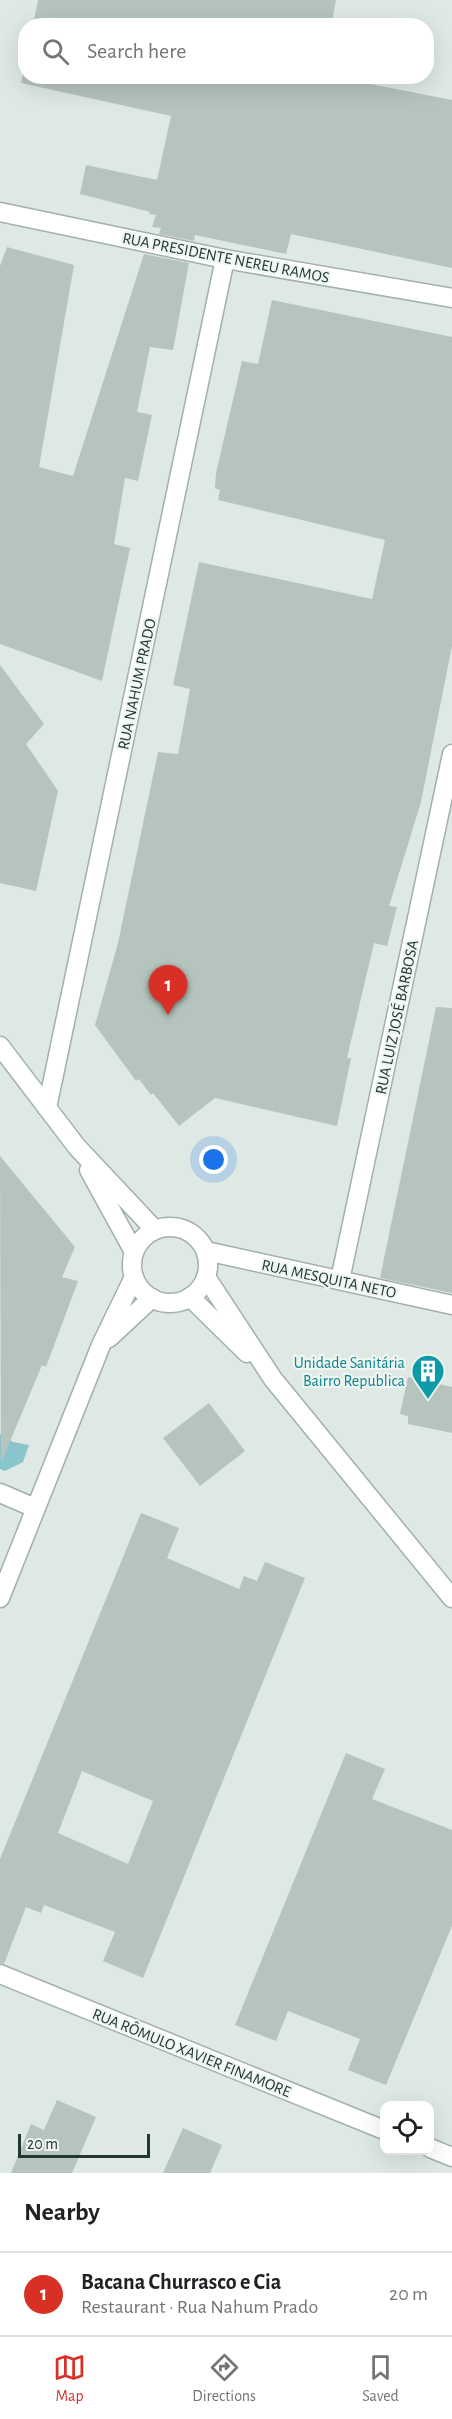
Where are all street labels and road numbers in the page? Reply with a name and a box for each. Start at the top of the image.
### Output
street label: RUA PRESIDENTE NEREU RAMOS [121,230,331,286]
street label: RUA NAHUM PRADO [115,617,159,751]
street label: RUA LUIZ JOSÉ BARBOSA [371,938,421,1096]
street label: RUA MESQUITA NETO [260,1257,398,1302]
street label: RUA RÔMULO XAVIER FINAMORE [90,2004,294,2100]

